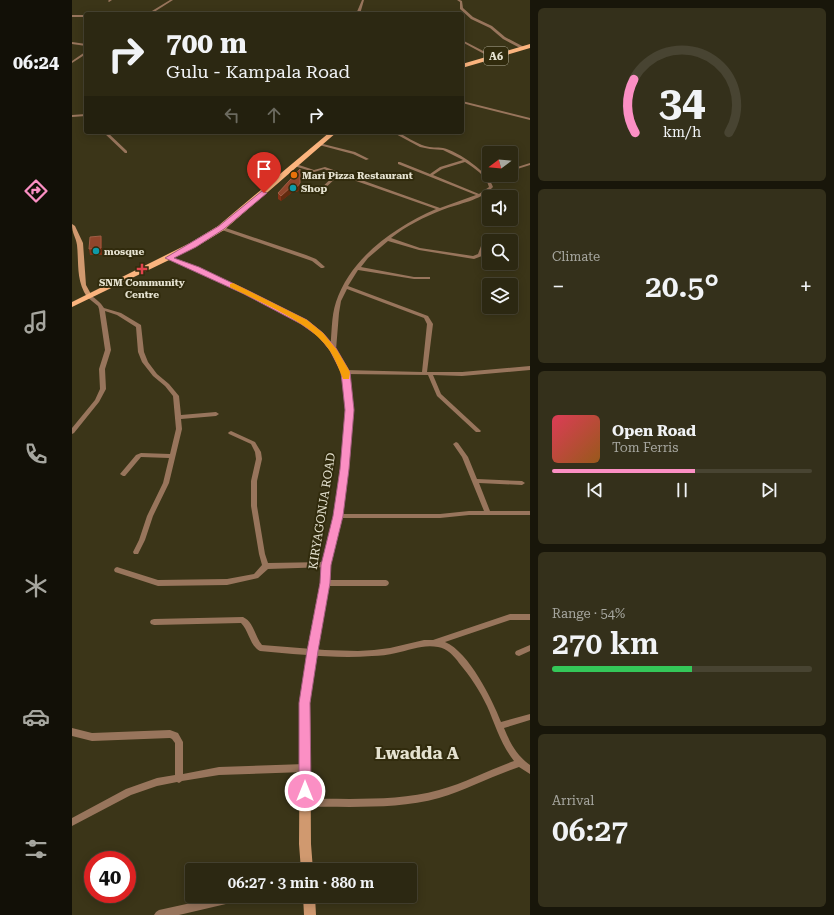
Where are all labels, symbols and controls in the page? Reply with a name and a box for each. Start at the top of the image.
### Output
text: 700 m [166,27,247,60]
icon: right [100,28,152,80]
road number: A6 [484,47,508,65]
text: 06:24 [13,52,59,73]
text: Gulu - Kampala Road [166,61,350,82]
text: 34 [659,77,705,126]
icon: left [221,104,243,126]
icon: ahead [263,104,285,126]
icon: right [305,104,327,126]
text: km/h [663,123,701,139]
north arrow [482,146,518,182]
map controls [482,146,518,314]
pin [247,152,281,193]
icon: arrive [253,158,275,180]
marker: Mari Pizza Restaurant [289,170,299,180]
place label: Mari Pizza Restaurant [302,170,413,181]
icon: directions [22,177,50,205]
marker: Shop [288,183,298,193]
place label: Shop [301,183,327,194]
button: sound [482,190,518,226]
button: search [482,234,518,270]
marker: mosque [91,246,101,256]
place label: mosque [104,246,144,257]
text: Climate [552,249,600,264]
marker: SNM Community Centre [136,263,148,275]
text: 20.5° [645,269,719,304]
text: − [552,274,564,299]
text: + [800,274,812,299]
place label: SNM Community Centre [99,277,185,300]
button: layers [482,278,518,314]
icon: music [22,308,50,336]
text: Open Road [612,422,696,440]
icon: phone [22,440,50,468]
text: Tom Ferris [612,440,678,455]
street label: KIRYAGONJA ROAD [306,452,338,570]
icon: previous [584,479,606,501]
icon: pause [671,479,693,501]
icon: next [758,479,780,501]
icon: climate [22,572,50,600]
text: Range · 54% [552,606,625,621]
text: 270 km [552,626,659,661]
icon: car [22,703,50,731]
district label: Lwadda A [375,743,460,763]
position arrow [284,770,326,812]
text: Arrival [552,793,594,808]
text: 06:27 [552,813,628,848]
icon: filters [22,835,50,863]
speed limit sign: 40 [84,851,136,903]
text: 06:27 · 3 min · 880 m [228,874,374,892]

